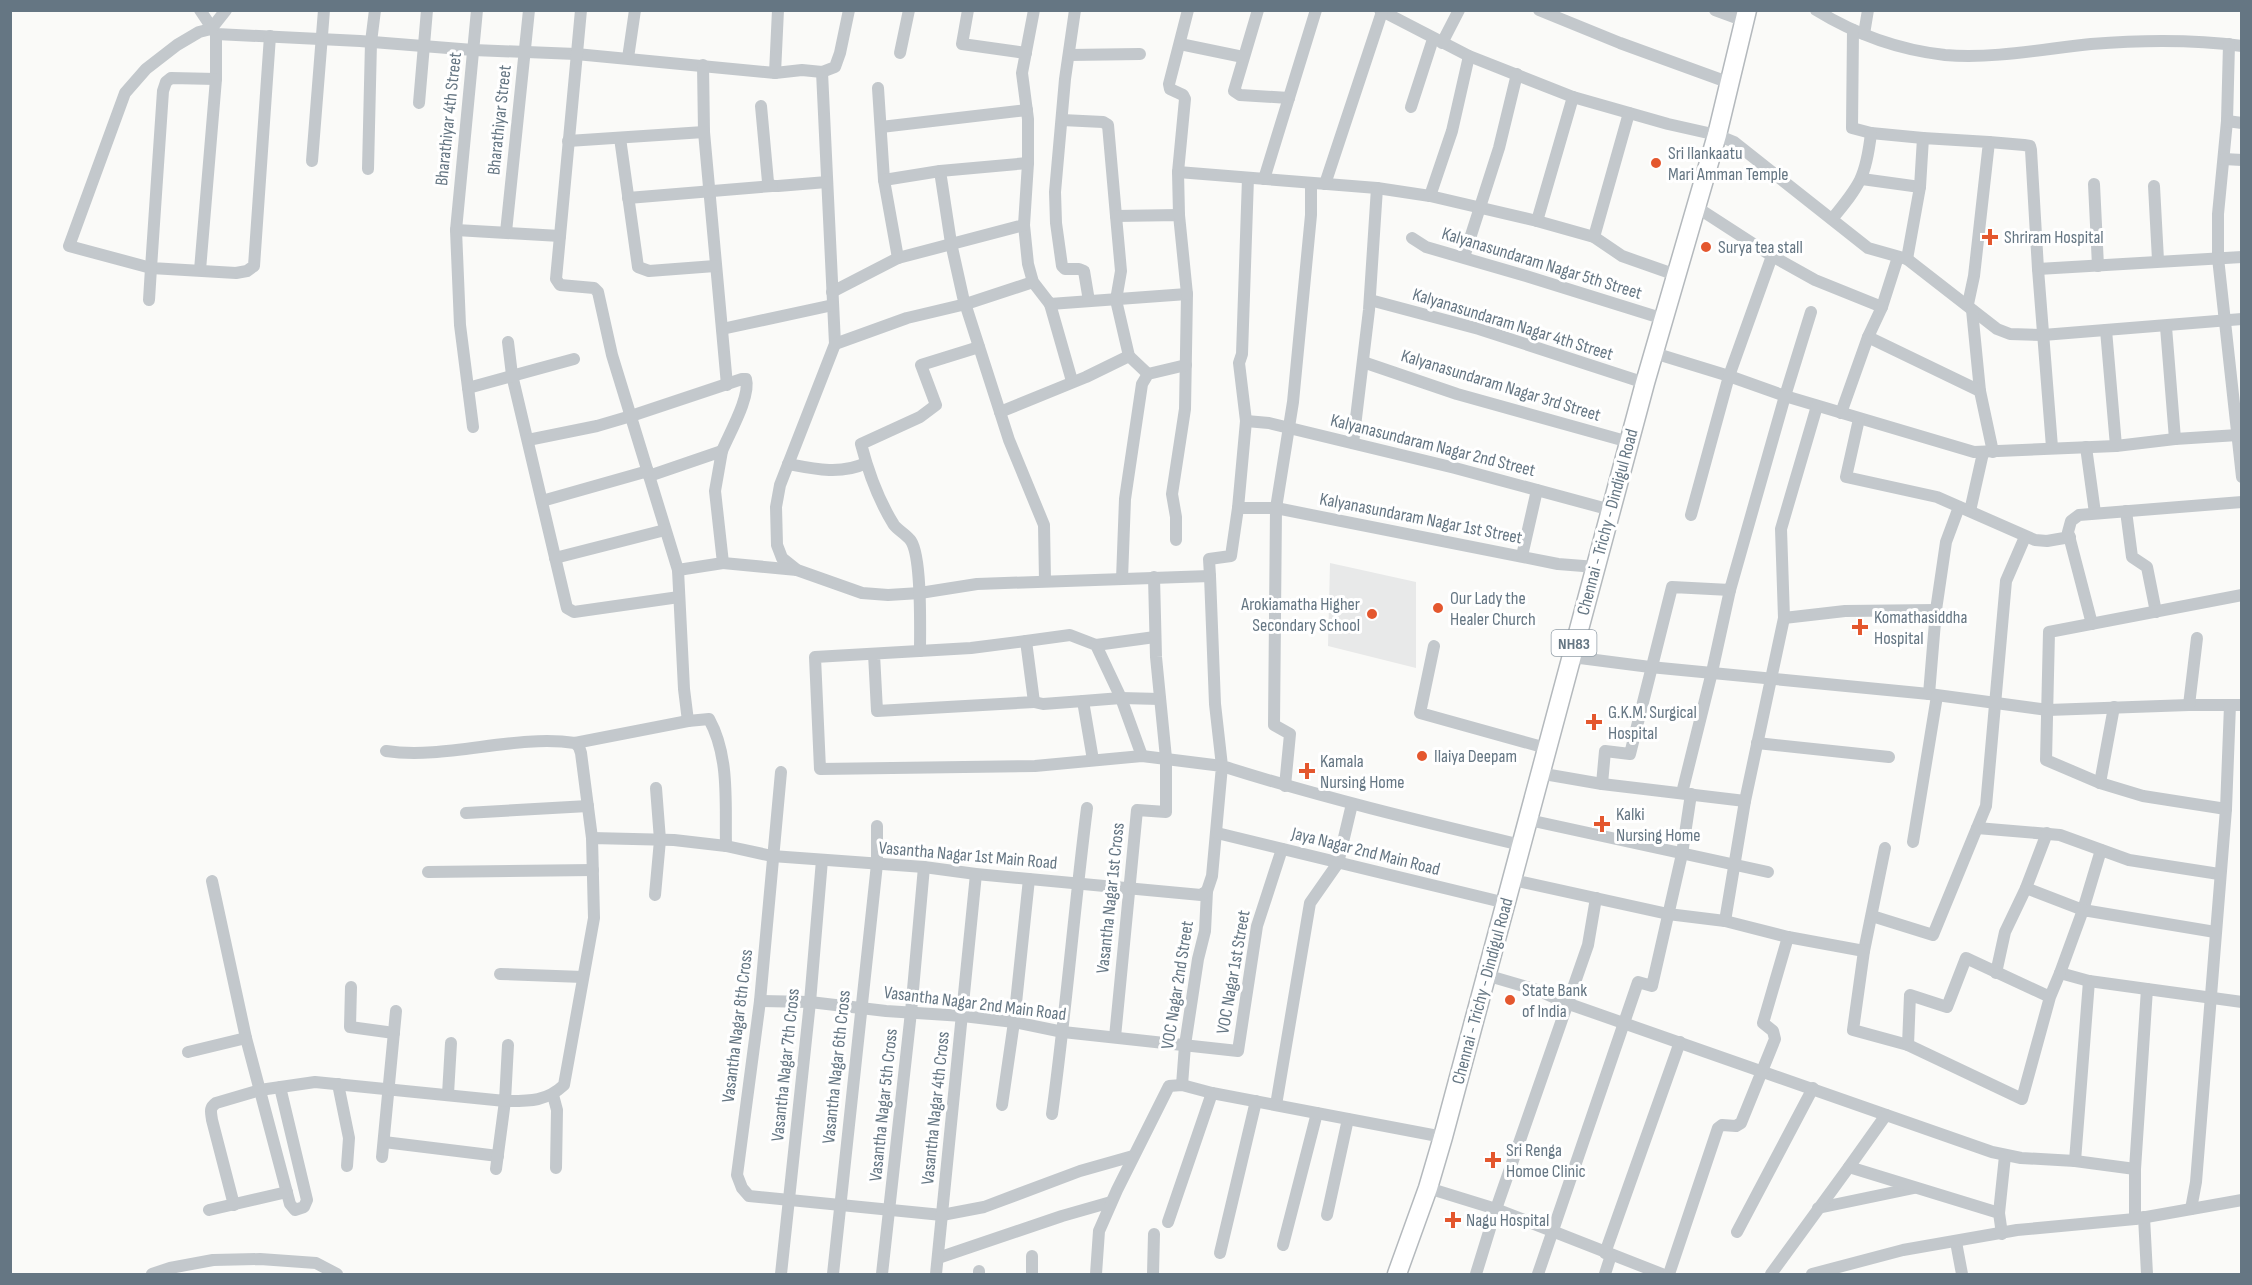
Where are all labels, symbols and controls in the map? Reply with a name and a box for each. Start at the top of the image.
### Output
street label: Bharathiyar 4th Street [431,51,466,187]
street label: Bharathiyar Street [483,63,516,176]
place label: Sri Ilankaatu Mari Amman Temple [1668,143,1789,185]
marker: Sri Ilankaatu Mari Amman Temple [1649,156,1663,170]
street label: Kalyanasundaram Nagar 5th Street [1439,223,1645,304]
place label: Shriram Hospital [2004,227,2104,248]
marker: Shriram Hospital [1981,228,1999,246]
place label: Surya tea stall [1718,237,1803,258]
marker: Surya tea stall [1699,240,1713,254]
street label: Kalyanasundaram Nagar 4th Street [1410,284,1616,365]
street label: Kalyanasundaram Nagar 3rd Street [1398,345,1604,426]
street label: Kalyanasundaram Nagar 2nd Street [1328,410,1538,481]
street label: Chennai - Trichy - Dindigul Road [1572,427,1642,618]
street label: Kalyanasundaram Nagar 1st Street [1318,489,1525,549]
place label: Our Lady the Healer Church [1450,588,1536,630]
place label: Arokiamatha Higher Secondary School [1240,594,1360,636]
marker: Our Lady the Healer Church [1431,601,1445,615]
marker: Arokiamatha Higher Secondary School [1365,607,1379,621]
place label: Komathasiddha Hospital [1874,607,1967,649]
marker: Komathasiddha Hospital [1851,618,1869,636]
road number: NH83 [1552,630,1596,656]
place label: G.K.M. Surgical Hospital [1608,702,1697,744]
marker: G.K.M. Surgical Hospital [1585,713,1603,731]
place label: Ilaiya Deepam [1434,746,1517,767]
marker: Ilaiya Deepam [1415,749,1429,763]
place label: Kamala Nursing Home [1320,751,1405,793]
marker: Kamala Nursing Home [1298,762,1316,780]
place label: Kalki Nursing Home [1616,804,1701,846]
marker: Kalki Nursing Home [1593,815,1611,833]
street label: Vasantha Nagar 1st Cross [1092,822,1129,974]
street label: Jaya Nagar 2nd Main Road [1289,823,1442,880]
street label: Vasantha Nagar 1st Main Road [878,837,1058,874]
street label: Chennai - Trichy - Dindigul Road [1447,896,1517,1087]
street label: VOC Nagar 1st Street [1212,908,1255,1036]
street label: VOC Nagar 2nd Street [1157,919,1198,1051]
street label: Vasantha Nagar 8th Cross [718,948,757,1104]
place label: State Bank of India [1522,980,1587,1022]
street label: Vasantha Nagar 2nd Main Road [883,982,1067,1025]
street label: Vasantha Nagar 7th Cross [767,987,804,1143]
street label: Vasantha Nagar 6th Cross [818,989,855,1145]
marker: State Bank of India [1503,993,1517,1007]
street label: Vasantha Nagar 5th Cross [865,1028,902,1183]
street label: Vasantha Nagar 4th Cross [917,1030,954,1186]
place label: Sri Renga Homoe Clinic [1506,1140,1586,1182]
marker: Sri Renga Homoe Clinic [1484,1151,1502,1169]
place label: Nagu Hospital [1466,1210,1549,1231]
marker: Nagu Hospital [1444,1211,1462,1229]

